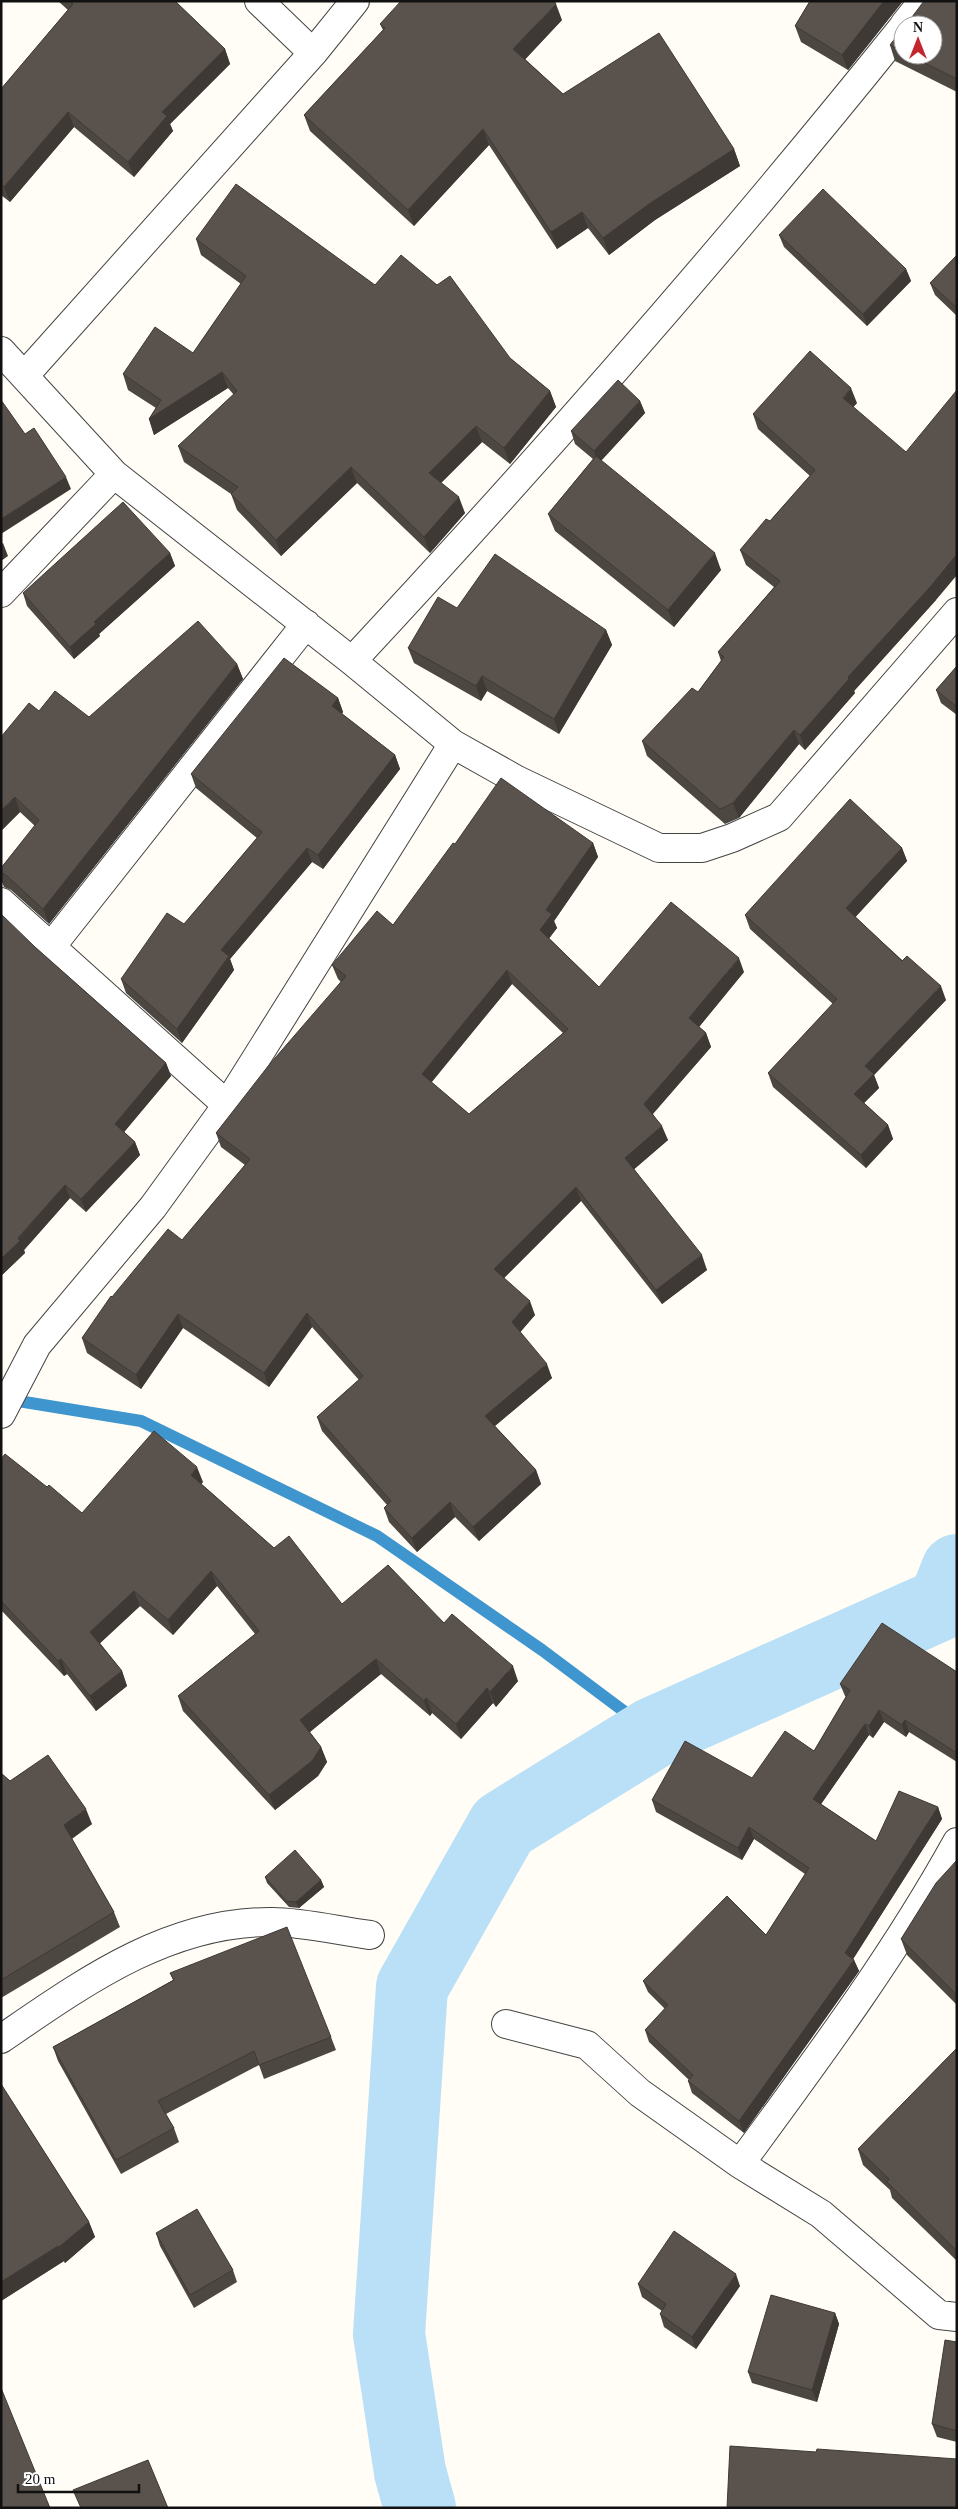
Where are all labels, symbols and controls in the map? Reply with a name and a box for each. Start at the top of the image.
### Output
north arrow [893,15,943,65]
text: N [913,20,923,35]
scale bar [18,2462,139,2494]
text: 20 m [25,2471,56,2487]

